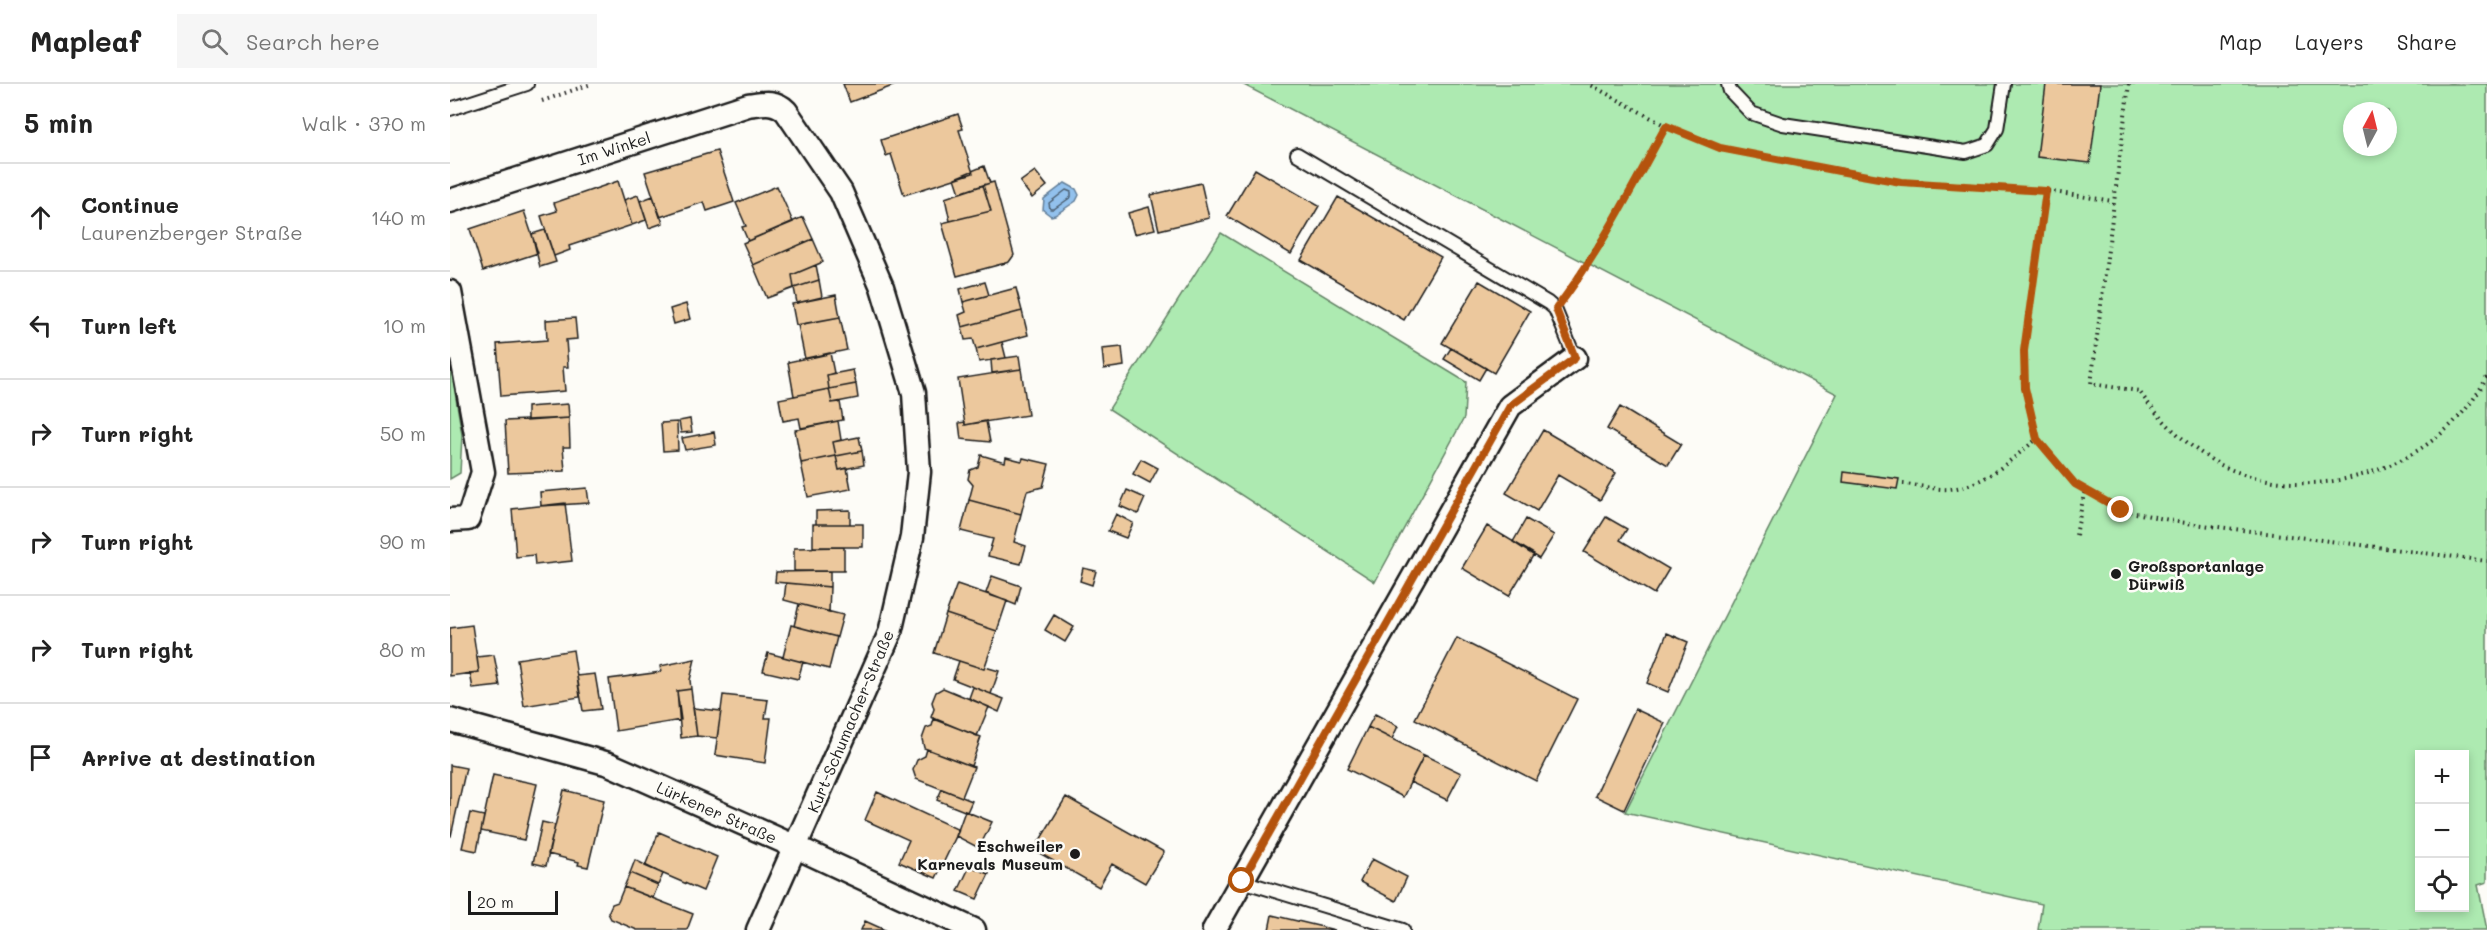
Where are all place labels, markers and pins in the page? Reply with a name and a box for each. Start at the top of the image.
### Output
place label: Großsportanlage Dürwiß [2128,555,2264,594]
marker: Großsportanlage Dürwiß [2109,567,2123,581]
place label: Eschweiler Karnevals Museum [917,835,1063,874]
marker: Eschweiler Karnevals Museum [1068,847,1082,861]

